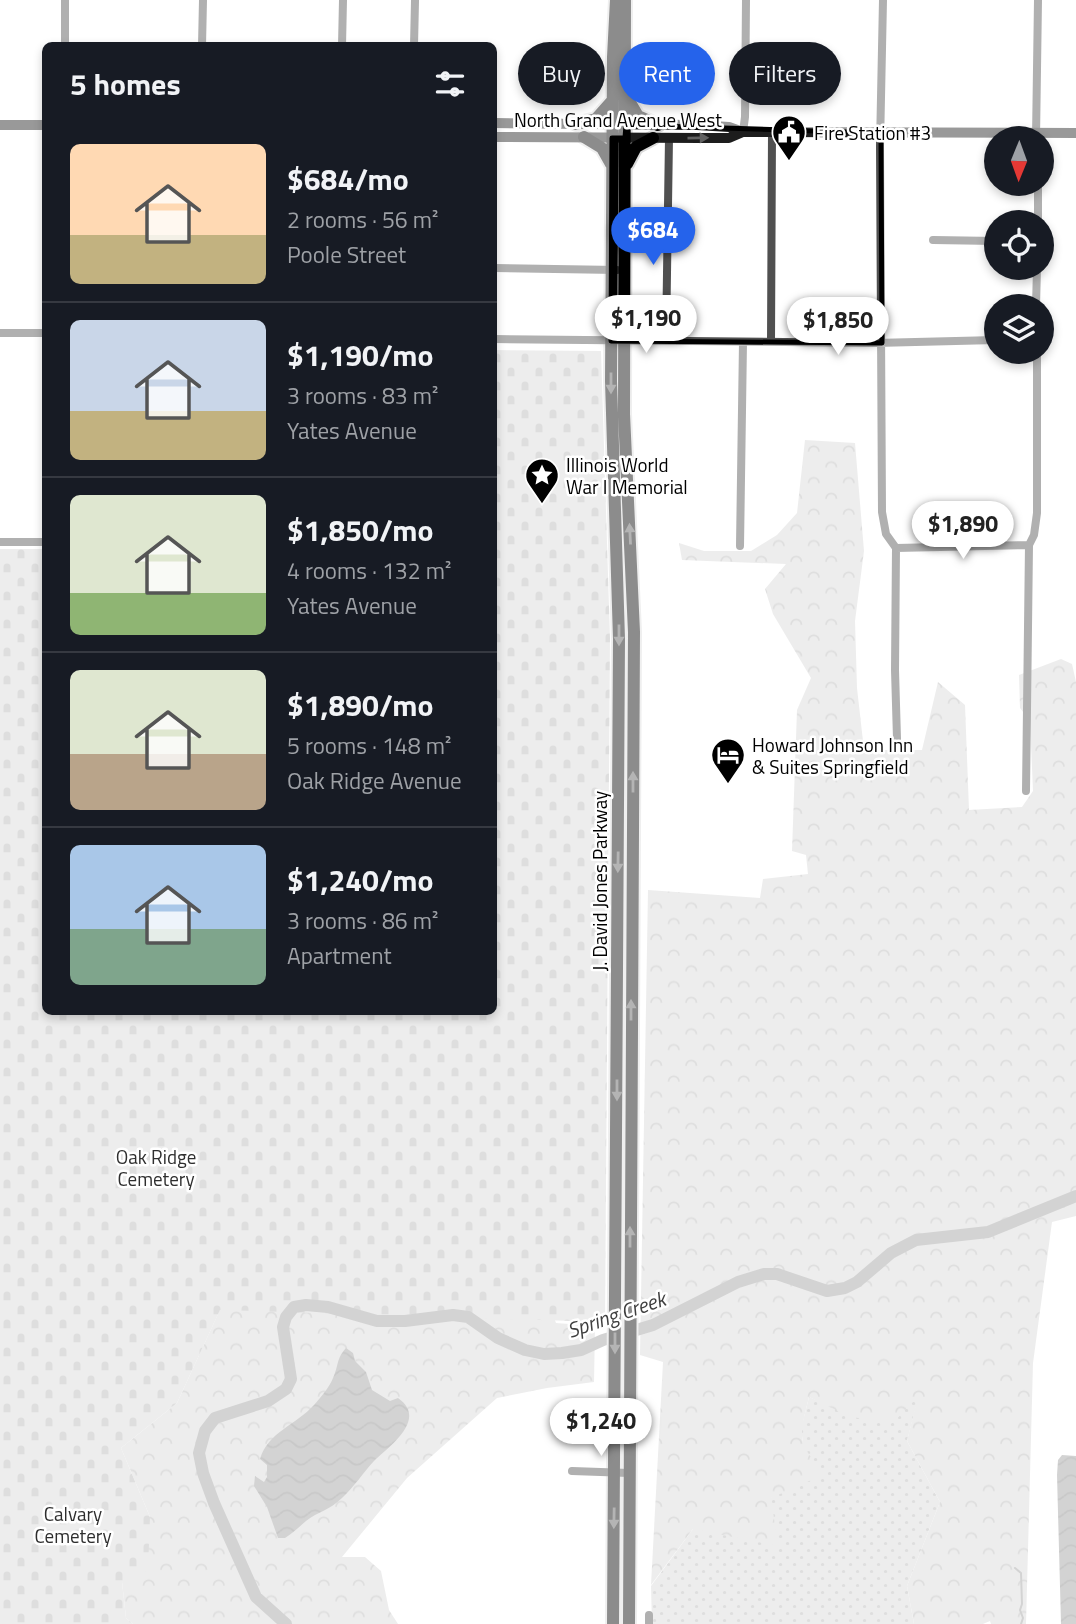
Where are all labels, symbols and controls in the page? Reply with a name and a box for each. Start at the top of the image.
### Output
chip: Buy [518,42,605,105]
chip: Rent [619,42,715,105]
chip: Filters [729,42,841,105]
text: 5 homes [70,61,181,107]
icon: filters [431,65,469,103]
street label: North Grand Avenue West [514,105,722,134]
public building icon: Fire Station #3 [770,113,808,162]
place label: Fire Station #3 [814,118,931,147]
north arrow [984,126,1054,196]
map controls [984,126,1054,364]
one-way arrow [687,132,709,144]
text: $684/mo [287,156,409,202]
icon: home [126,172,210,256]
text: 2 rooms · 56 m² [287,202,438,237]
pin: $684 [612,208,694,267]
button: locate [984,210,1054,280]
text: $684 [627,212,679,247]
text: Poole Street [287,237,406,272]
button: layers [984,294,1054,364]
pin: $1,190 [589,296,703,355]
pin: $1,850 [781,298,895,357]
text: $1,190 [611,300,681,335]
text: $1,850 [803,302,873,337]
text: $1,190/mo [287,332,433,378]
icon: home [126,348,210,432]
one-way arrow [605,372,617,394]
text: 3 rooms · 83 m² [287,378,438,413]
text: Yates Avenue [287,413,417,448]
place label: Illinois World War I Memorial [566,450,688,501]
place icon: Illinois World War I Memorial [523,456,561,505]
pin: $1,890 [906,502,1020,561]
text: $1,890 [928,506,998,541]
text: $1,850/mo [287,507,433,553]
icon: home [126,523,210,607]
one-way arrow [625,523,636,545]
text: 4 rooms · 132 m² [287,553,451,588]
text: Yates Avenue [287,588,417,623]
one-way arrow [613,624,625,646]
text: $1,890/mo [287,682,433,728]
icon: home [126,698,210,782]
text: 5 rooms · 148 m² [287,728,451,763]
place label: Howard Johnson Inn & Suites Springfield [752,730,913,781]
hotel icon: Howard Johnson Inn & Suites Springfield [709,736,747,785]
text: Oak Ridge Avenue [287,763,462,798]
one-way arrow [627,771,639,793]
street label: J. David Jones Parkway [585,791,614,971]
one-way arrow [612,851,624,873]
text: $1,240/mo [287,857,433,903]
icon: home [126,873,210,957]
text: 3 rooms · 86 m² [287,903,438,938]
text: Apartment [287,938,392,973]
one-way arrow [625,998,637,1020]
one-way arrow [611,1079,623,1101]
park label: Oak Ridge Cemetery [116,1142,196,1193]
one-way arrow [624,1226,636,1248]
water label: Spring Creek [562,1281,672,1346]
one-way arrow [609,1333,621,1355]
pin: $1,240 [544,1398,658,1458]
text: $1,240 [566,1403,636,1438]
park label: Calvary Cemetery [34,1499,112,1550]
one-way arrow [608,1508,620,1530]

